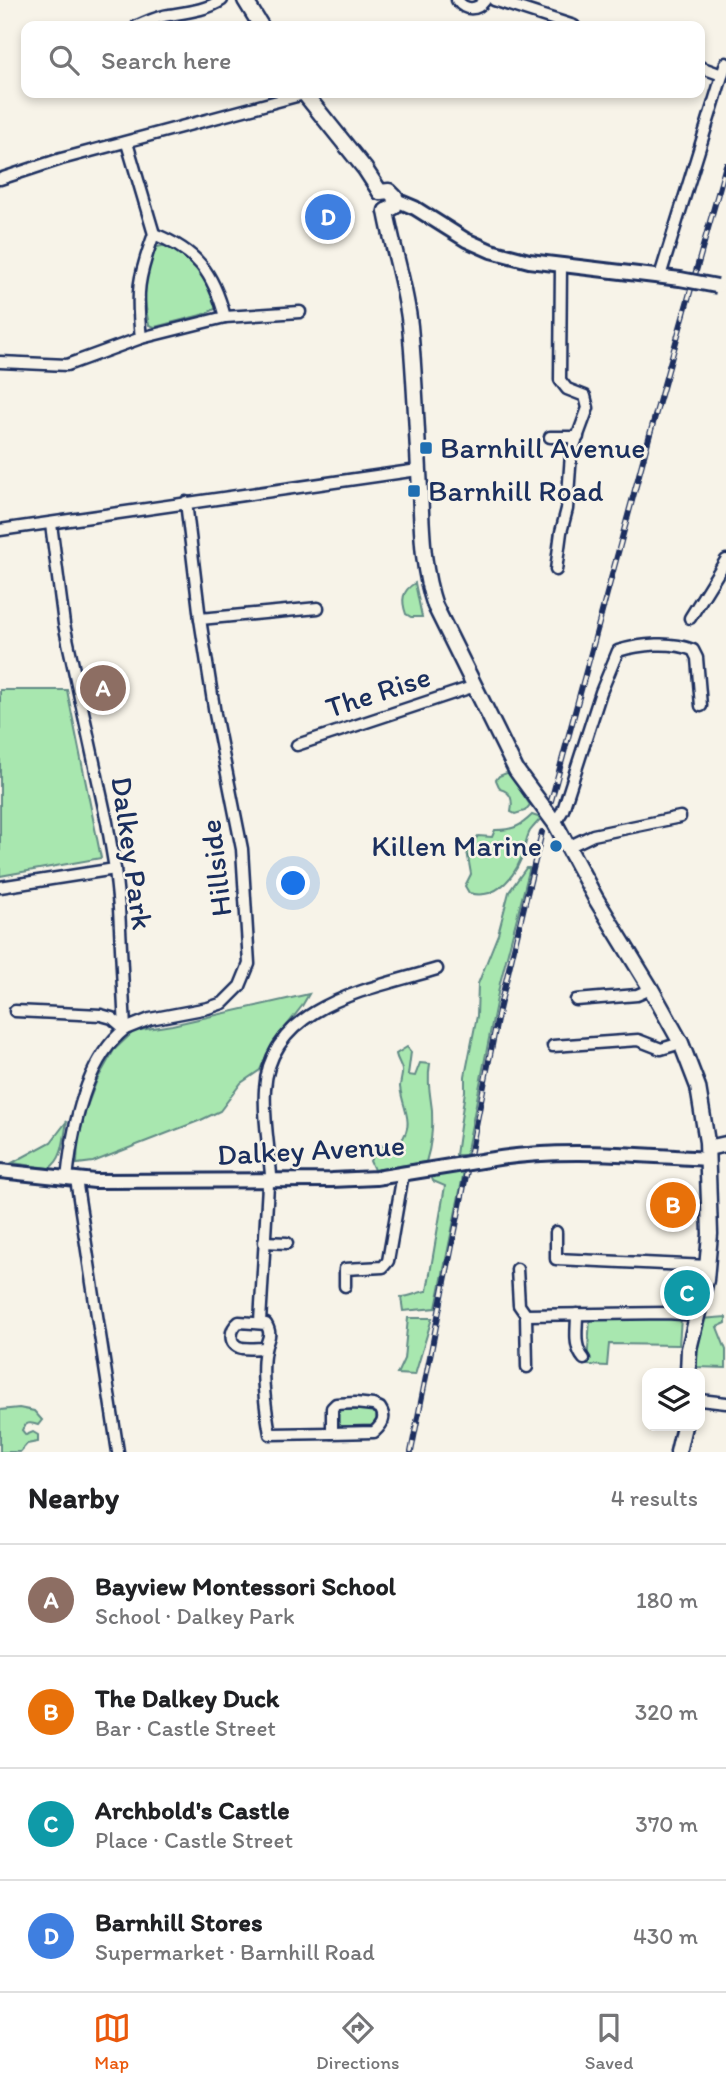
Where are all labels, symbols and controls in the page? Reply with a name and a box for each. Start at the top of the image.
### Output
search box [21,21,705,98]
icon: search [45,41,83,79]
text: Search here [101,44,231,76]
pin: D [305,191,351,243]
place label: Barnhill Avenue [440,429,646,466]
marker: Barnhill Avenue [418,440,434,456]
place label: Barnhill Road [428,472,604,509]
marker: Barnhill Road [406,483,422,499]
street label: The Rise [321,657,435,726]
pin: A [80,662,126,714]
street label: Dalkey Park [103,774,162,932]
street label: Hillside [191,817,240,919]
place label: Killen Marine [371,827,542,864]
marker: Killen Marine [548,838,564,854]
your location [276,866,310,900]
street label: Dalkey Avenue [216,1126,406,1173]
pin: B [650,1179,696,1231]
pin: C [664,1267,710,1319]
map controls [642,1368,705,1431]
button: layers [642,1368,705,1431]
text: Nearby [28,1479,119,1516]
text: 4 results [611,1484,698,1512]
text: Bayview Montessori School [95,1570,396,1602]
text: A [44,1586,58,1614]
text: 180 m [636,1586,698,1614]
text: School · Dalkey Park [95,1602,295,1630]
text: The Dalkey Duck [95,1682,279,1714]
text: B [44,1698,58,1726]
text: 320 m [635,1698,698,1726]
text: Bar · Castle Street [95,1714,276,1742]
text: Archbold's Castle [95,1794,290,1826]
text: C [44,1810,58,1838]
text: 370 m [635,1810,698,1838]
text: Place · Castle Street [95,1826,293,1854]
text: Barnhill Stores [95,1906,262,1938]
text: D [43,1922,59,1950]
text: 430 m [633,1922,698,1950]
text: Supermarket · Barnhill Road [95,1938,375,1966]
tab: Map [93,2009,131,2074]
tab: Directions [316,2009,400,2074]
tab: Saved [585,2009,633,2074]

